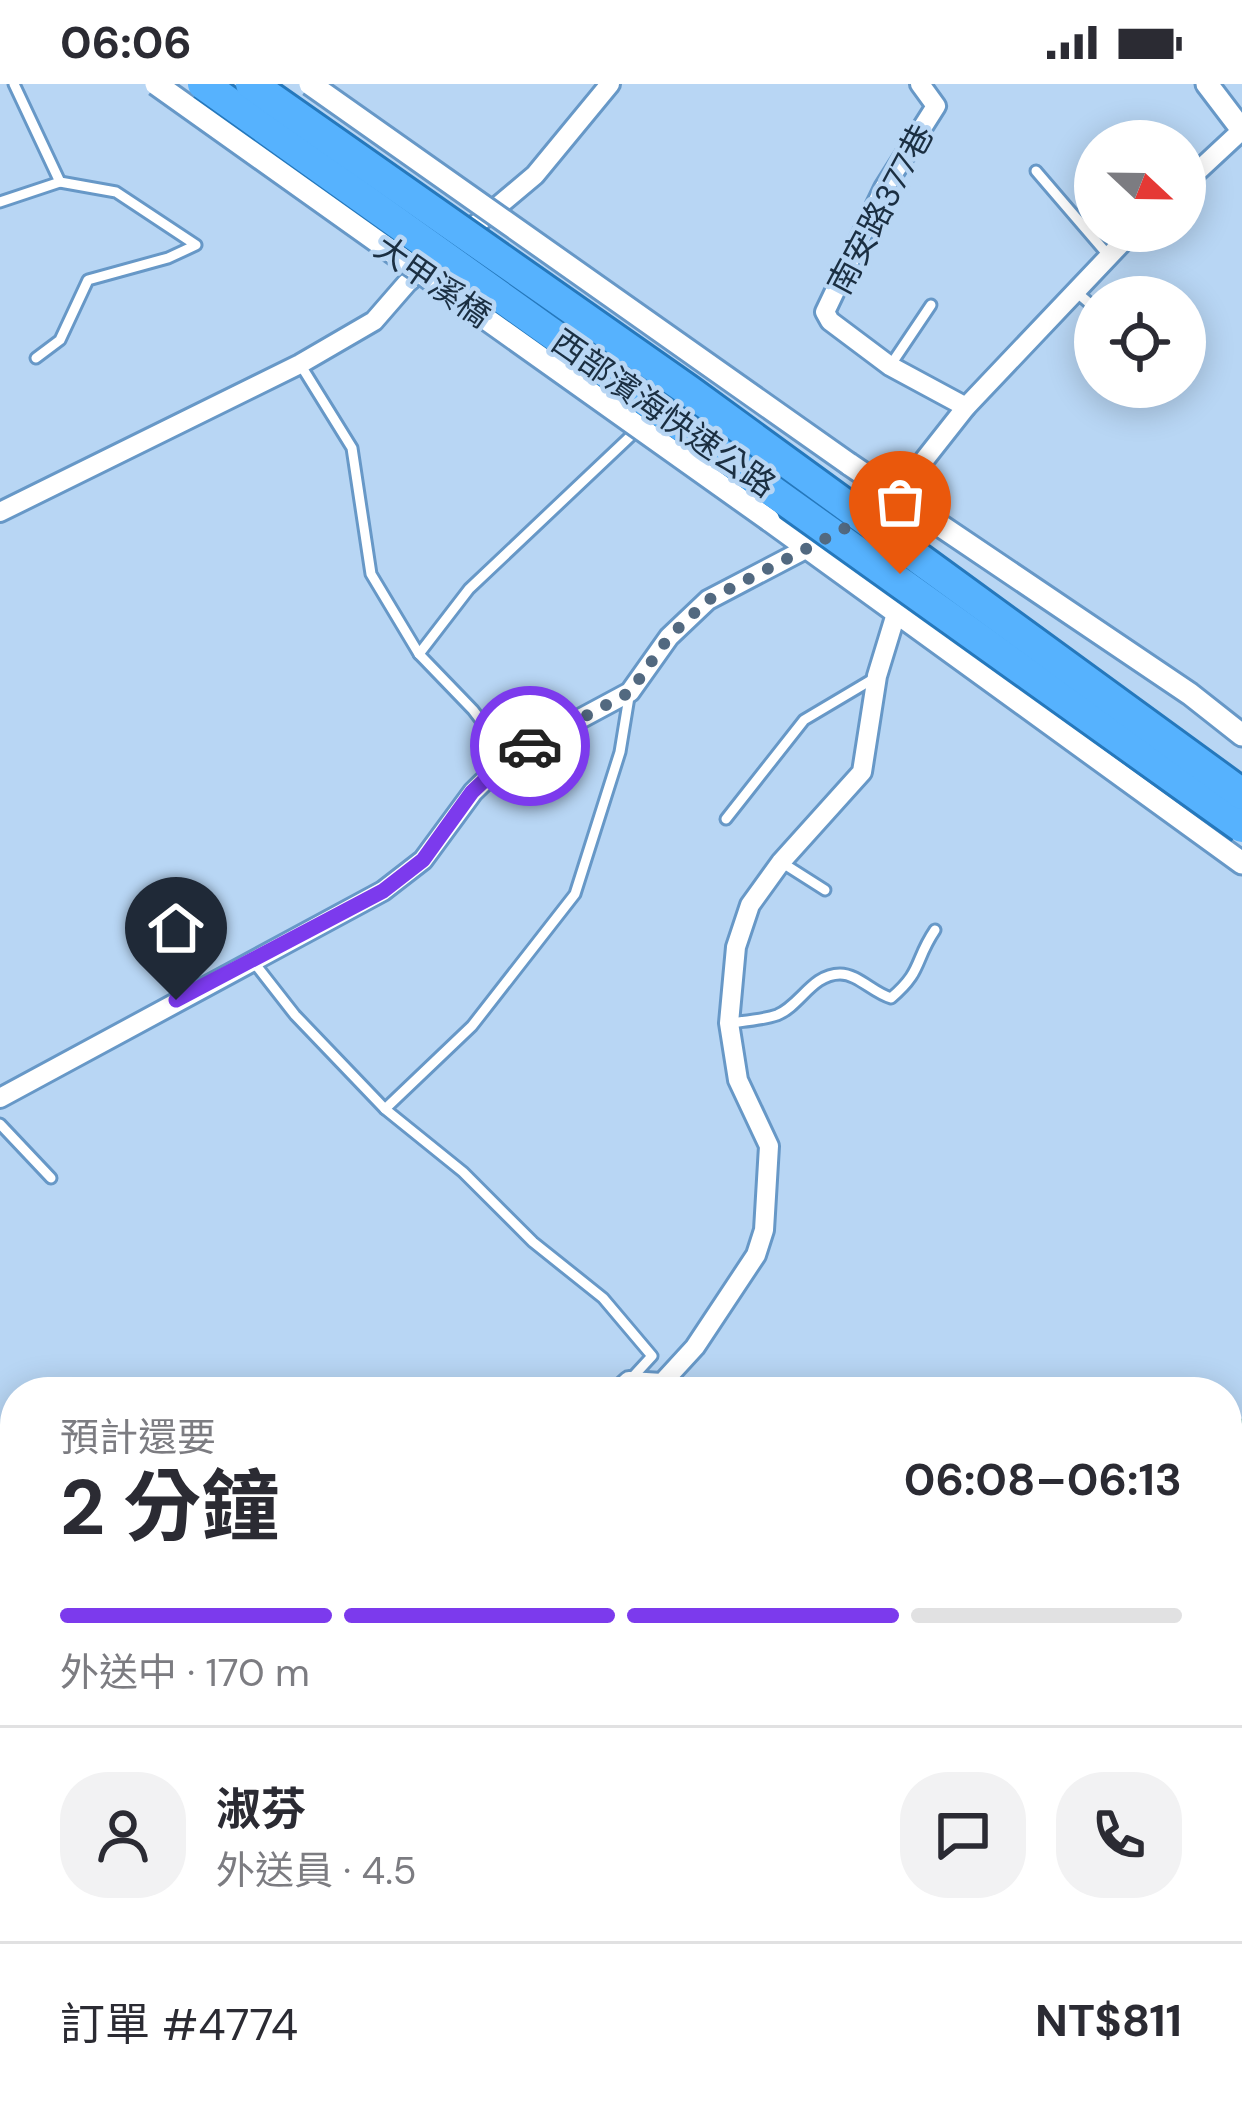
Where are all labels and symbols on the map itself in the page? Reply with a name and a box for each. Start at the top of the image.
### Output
street label: 南安路377巷 [818,117,943,302]
north arrow [1074,120,1206,252]
street label: 大甲溪橋 [366,226,499,337]
street label: 西部濱海快速公路 [543,320,784,507]
pin [849,451,951,574]
courier [470,686,590,806]
pin [125,877,227,1000]

